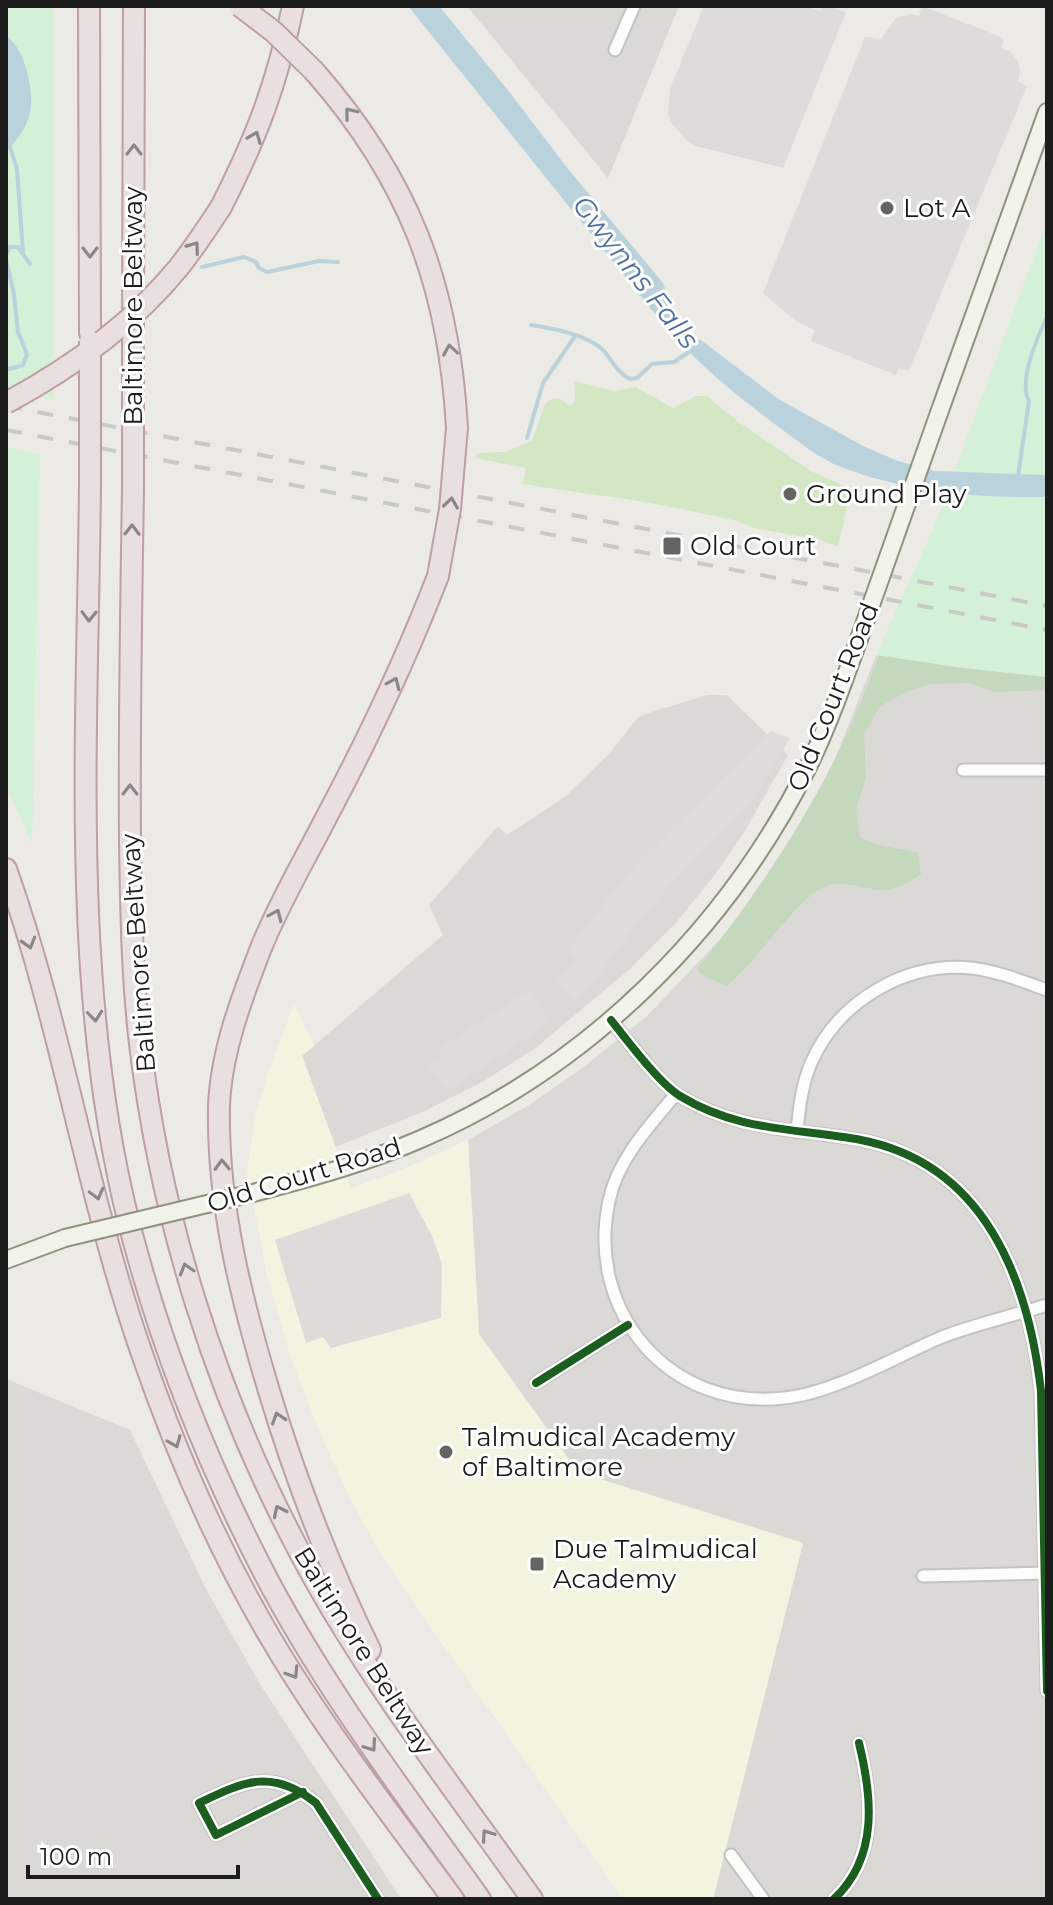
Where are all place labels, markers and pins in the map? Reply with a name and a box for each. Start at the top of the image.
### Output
place label: Lot A [903,192,971,224]
marker: Lot A [878,199,896,217]
place label: Ground Play [806,478,967,510]
marker: Ground Play [781,485,799,503]
place label: Old Court [690,530,816,562]
marker: Old Court [661,535,683,557]
place label: Talmudical Academy of Baltimore [462,1421,736,1483]
marker: Talmudical Academy of Baltimore [437,1443,455,1461]
place label: Due Talmudical Academy [553,1533,758,1595]
marker: Due Talmudical Academy [528,1555,546,1573]

